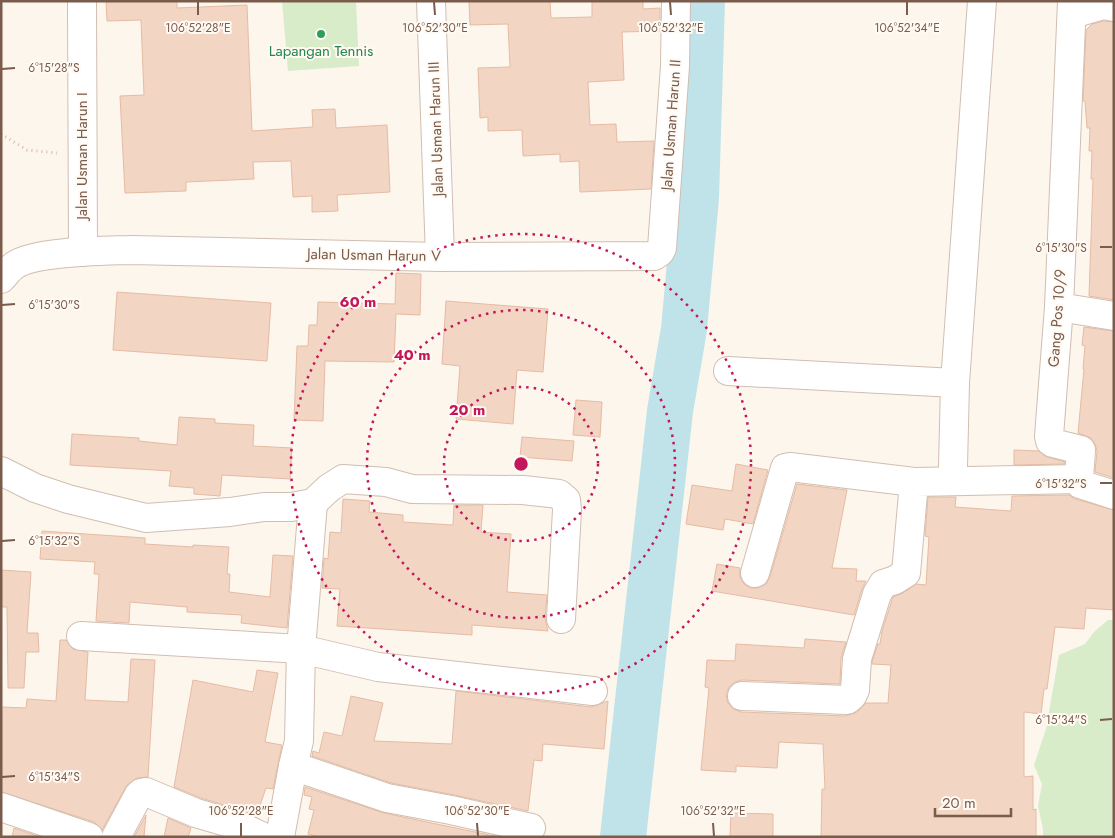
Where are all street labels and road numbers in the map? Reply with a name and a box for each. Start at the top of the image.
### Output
street label: Jalan Usman Harun II [655,59,687,193]
street label: Jalan Usman Harun III [423,61,449,199]
street label: Jalan Usman Harun I [71,92,93,222]
street label: Jalan Usman Harun V [305,243,441,267]
street label: Gang Pos 10/9 [1043,268,1071,368]

